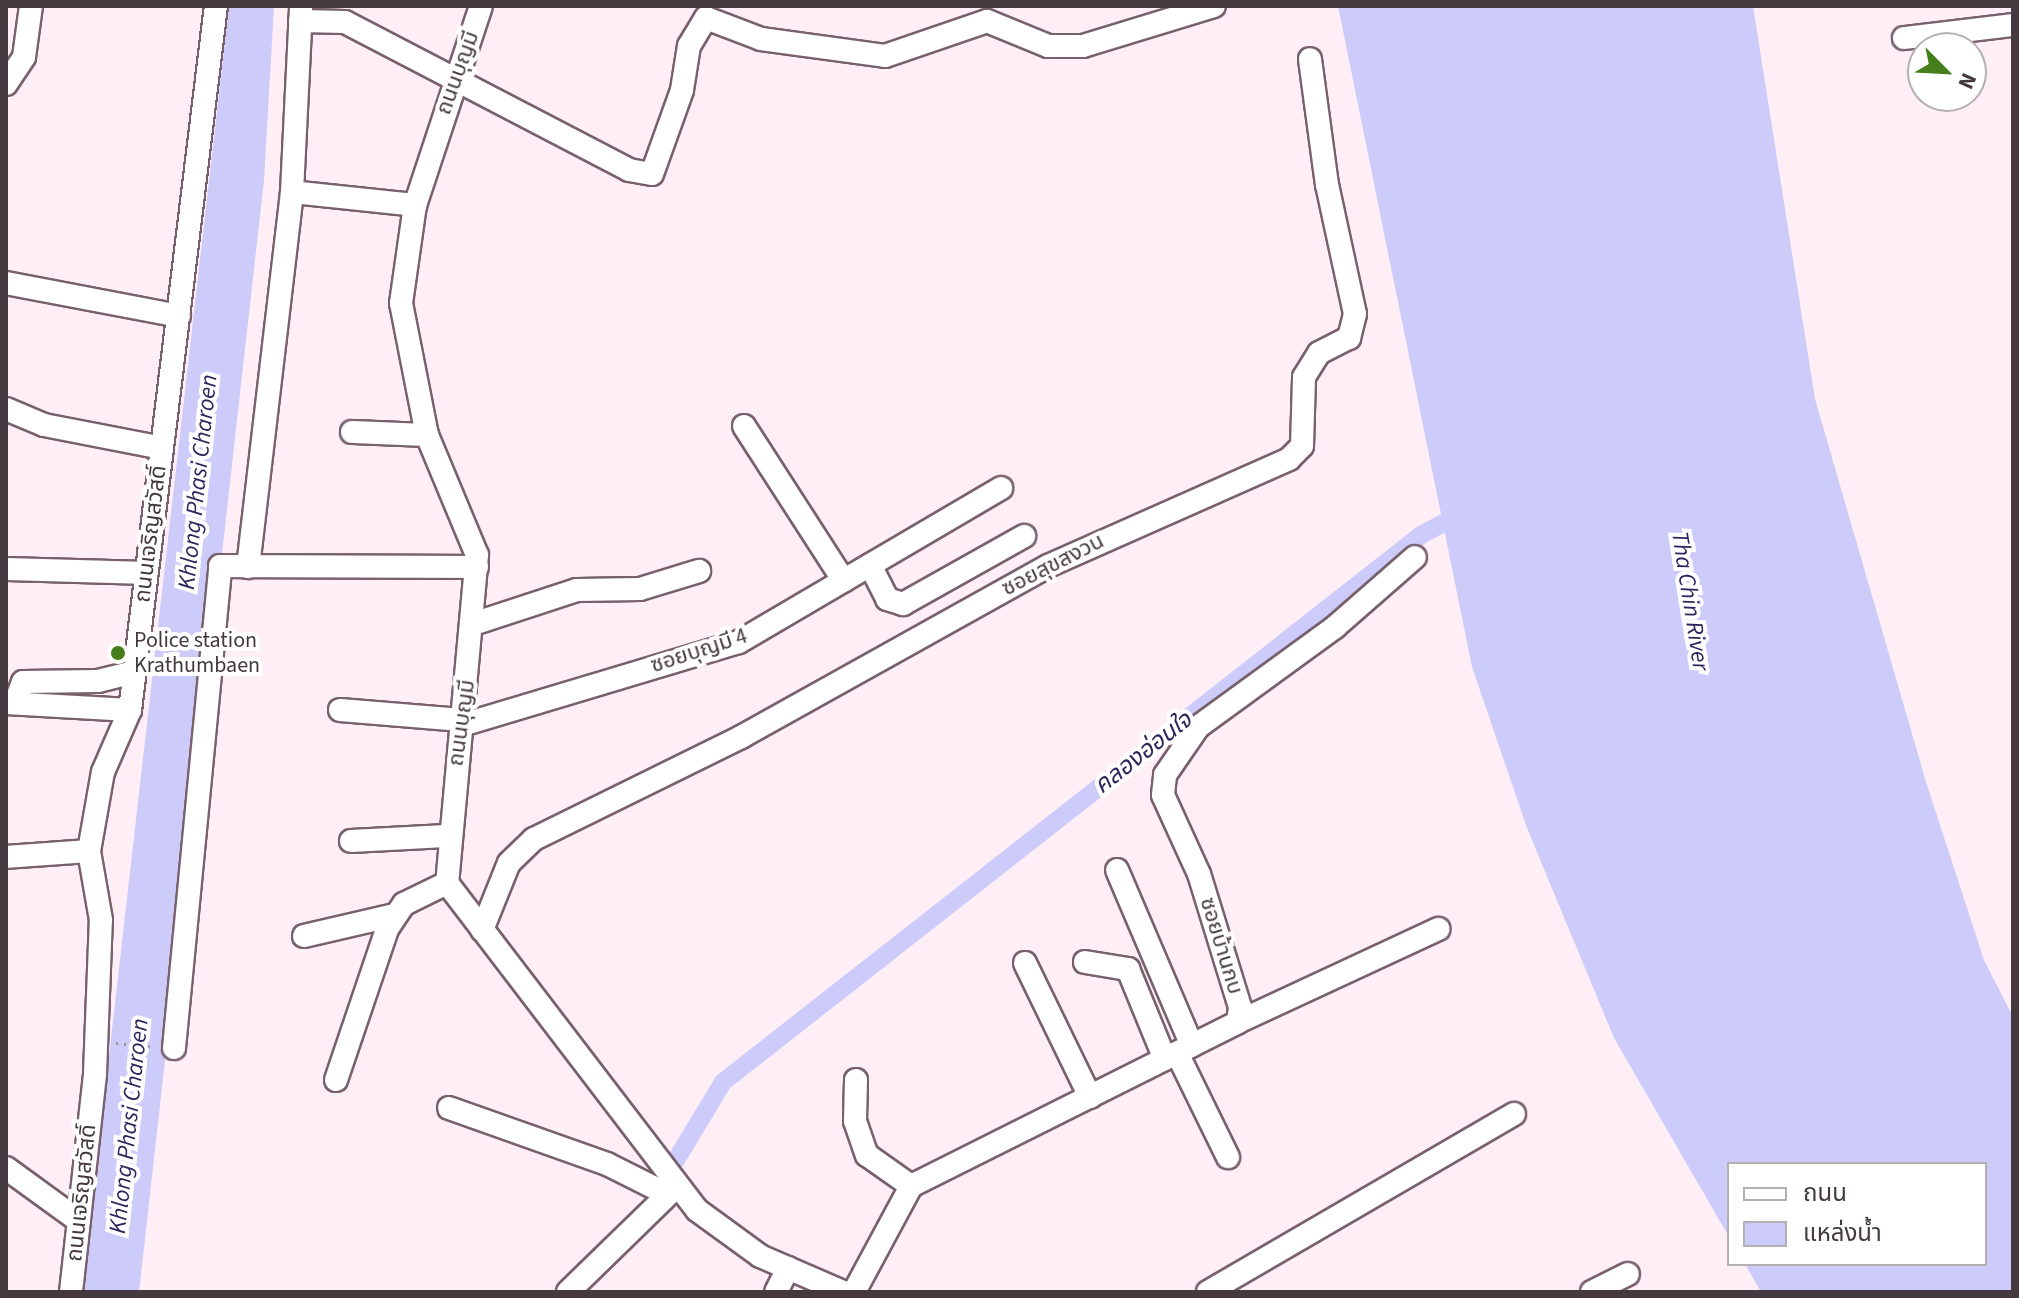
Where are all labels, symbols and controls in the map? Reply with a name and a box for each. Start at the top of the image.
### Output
street label: ถนนบุญมี [431,28,485,118]
north arrow [1907,32,1987,112]
text: N [1950,68,1985,94]
water label: Khlong Phasi Charoen [172,373,224,591]
street label: ถนนเจริญสวัสดิ์ [129,464,173,604]
street label: ซอยสุขสงวน [997,528,1109,602]
water label: Tha Chin River [1665,529,1715,673]
street label: ซอยบุญมี 4 [647,623,751,679]
place label: Police station Krathumbaen [134,627,260,678]
marker: Police station Krathumbaen [109,644,127,662]
street label: ถนนบุญมี [443,678,481,768]
water label: คลองอ่อนใจ [1088,706,1198,800]
street label: ซอยบ้านกบ [1194,894,1248,998]
water label: Khlong Phasi Charoen [103,1017,155,1235]
street label: ถนนเจริญสวัสดิ์ [62,1123,102,1263]
legend [1727,1162,1987,1266]
text: ถนน [1803,1176,1847,1211]
text: แหล่งน้ำ [1803,1216,1882,1251]

